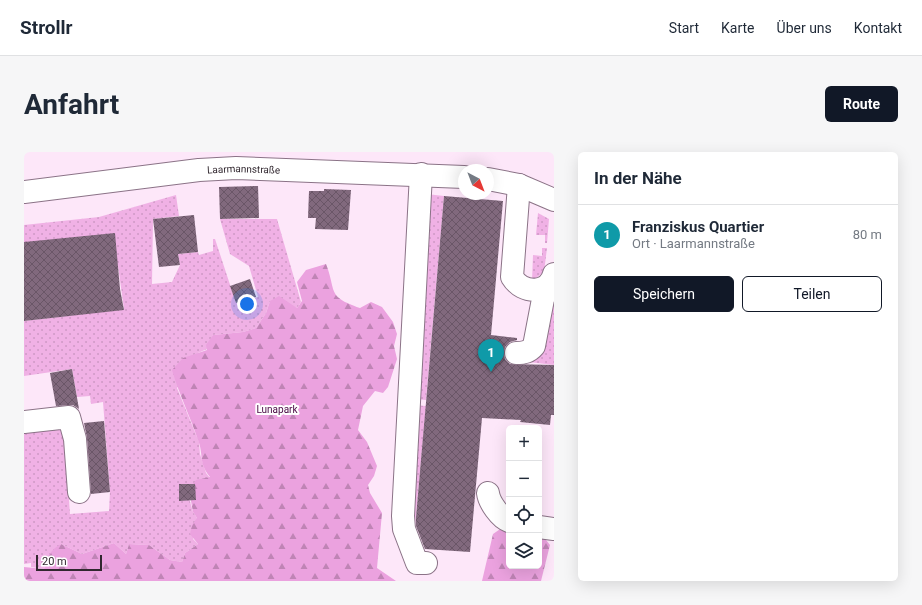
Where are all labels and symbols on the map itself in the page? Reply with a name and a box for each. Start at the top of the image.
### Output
street label: Laarmannstraße [207,162,280,175]
north arrow [458,164,494,200]
your location [237,294,257,314]
pin: 1 [478,339,504,372]
park label: Lunapark [256,404,299,415]
scale bar [36,553,102,572]

